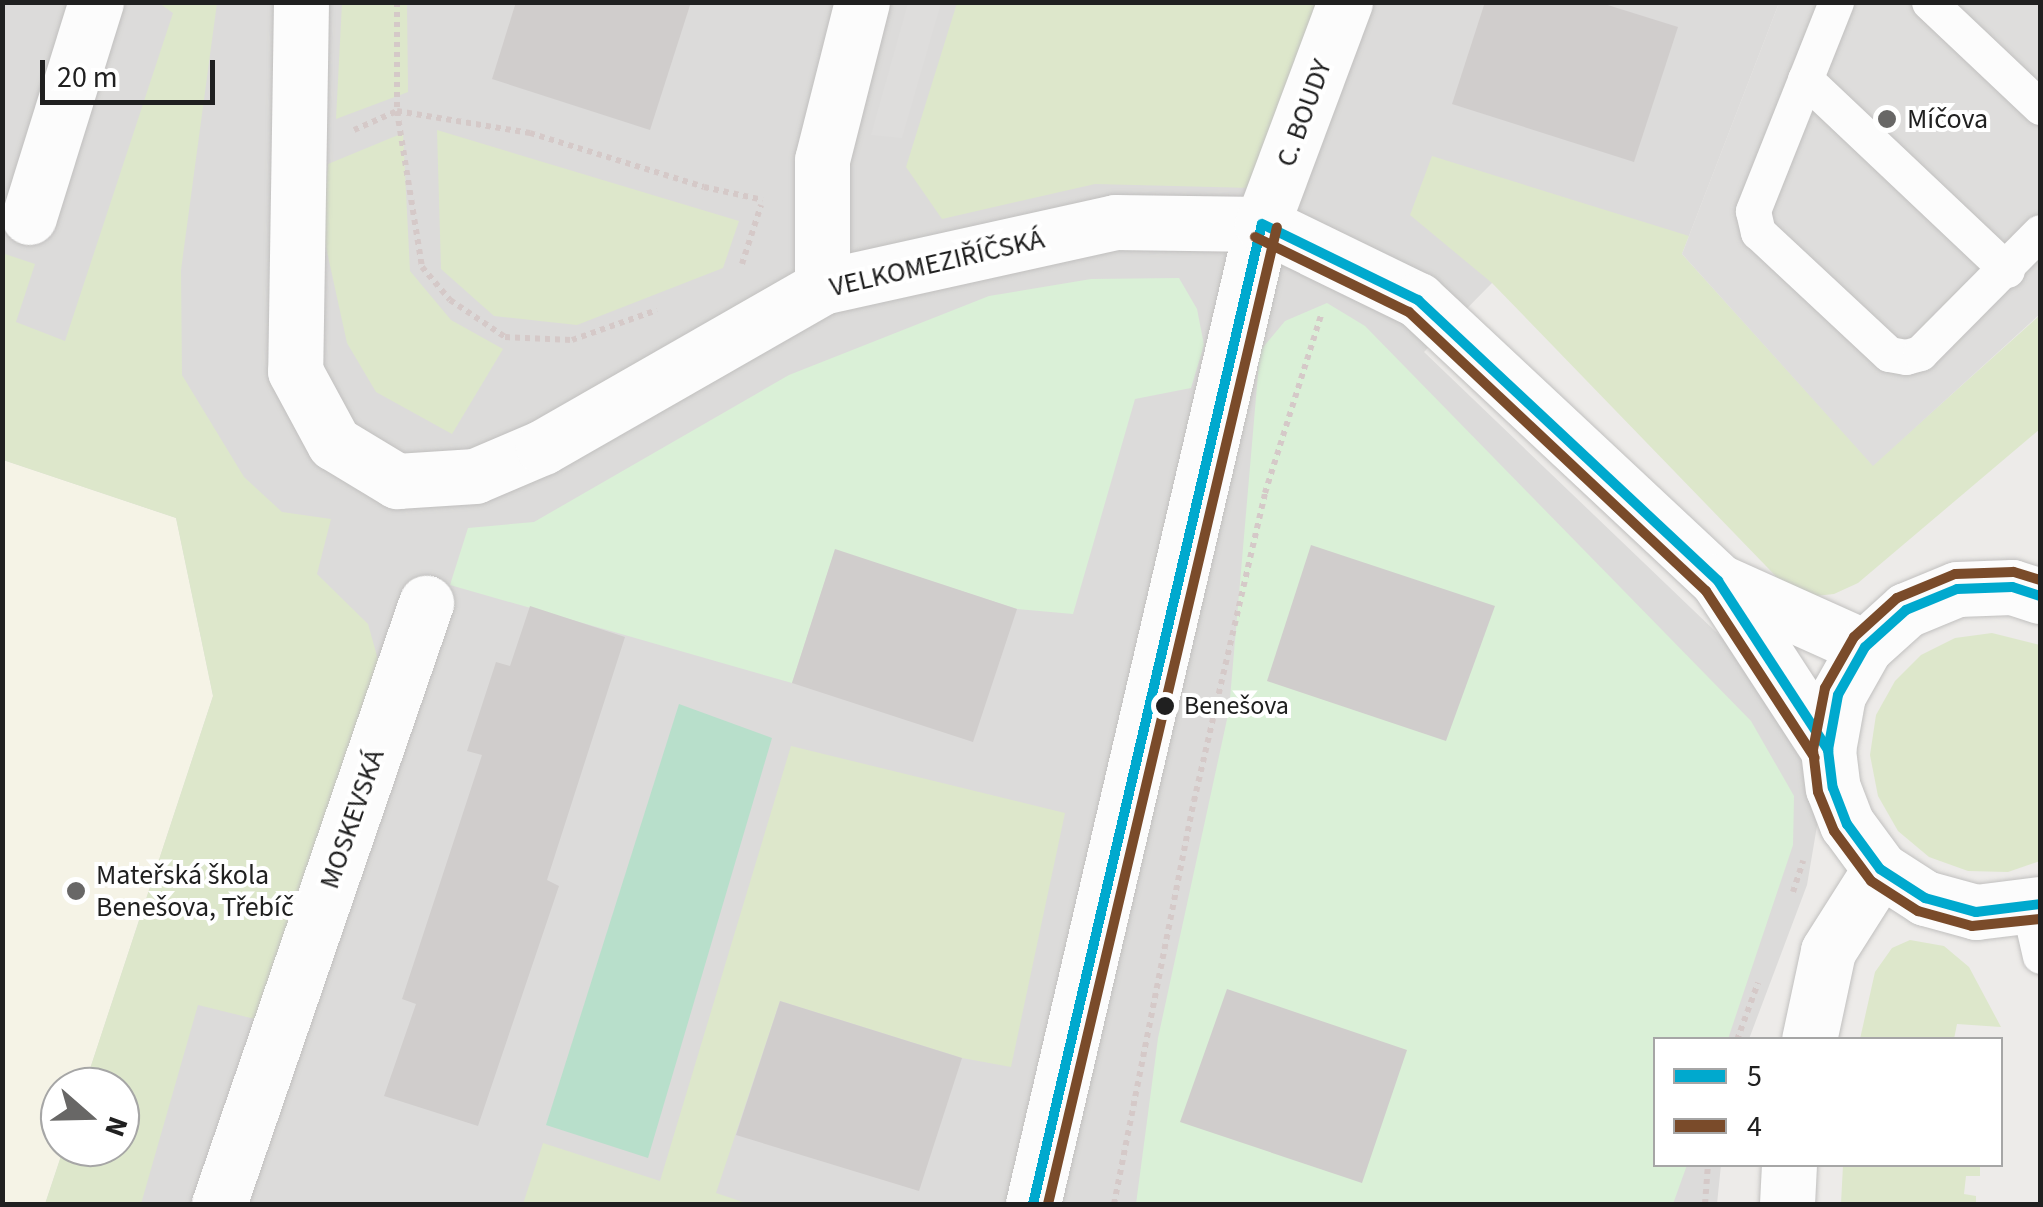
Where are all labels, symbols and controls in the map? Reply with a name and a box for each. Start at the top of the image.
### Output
scale bar [45,40,220,102]
street label: C. BOUDY [1269,55,1339,171]
text: 20 m [57,56,118,99]
place label: Míčova [1907,102,1988,136]
marker: Míčova [1876,108,1898,130]
street label: VELKOMEZIŘÍČSKÁ [826,222,1048,304]
place label: Benešova [1184,690,1289,722]
marker: Benešova [1155,696,1175,716]
street label: MOSKEVSKÁ [312,745,392,893]
place label: Mateřská škola Benešova, Třebíč [96,858,294,924]
marker: Mateřská škola Benešova, Třebíč [65,880,87,902]
legend [1653,1037,2003,1167]
text: 5 [1747,1055,1762,1098]
north arrow [40,1067,140,1167]
text: 4 [1747,1105,1762,1148]
text: N [94,1111,138,1142]

